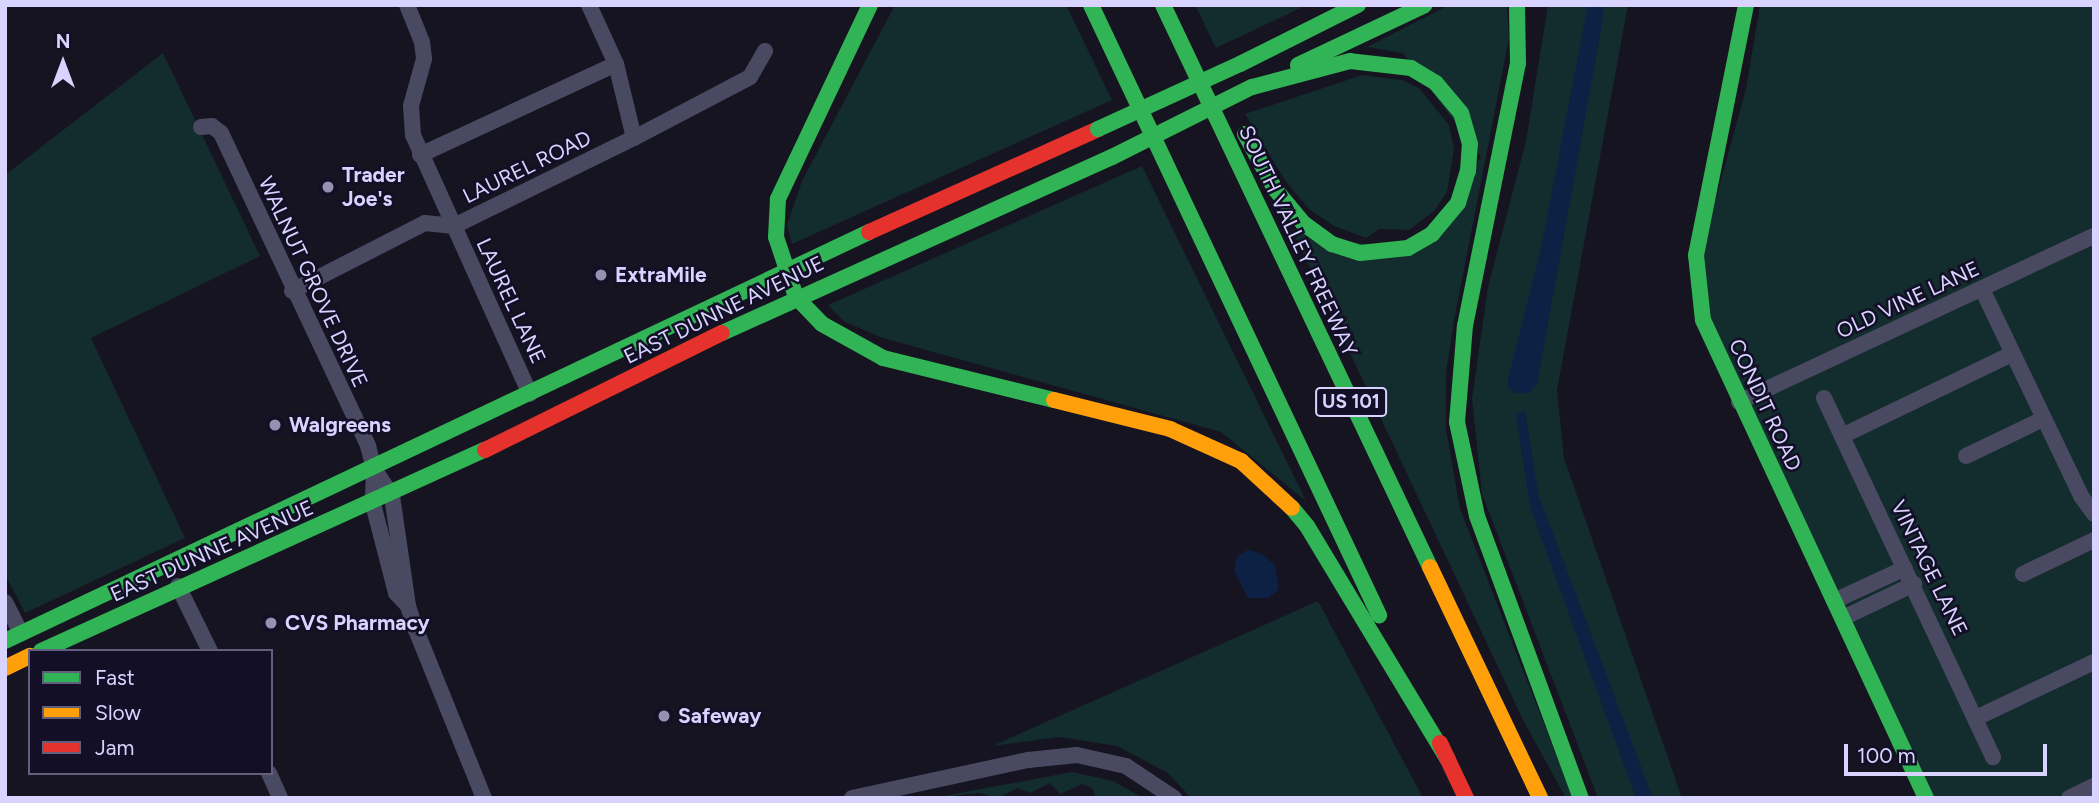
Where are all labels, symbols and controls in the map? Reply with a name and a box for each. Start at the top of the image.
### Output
north arrow [28,28,98,98]
text: N [56,30,70,53]
street label: SOUTH VALLEY FREEWAY [1233,121,1363,361]
street label: LAUREL ROAD [459,125,595,209]
place label: Trader Joe's [342,162,405,212]
street label: WALNUT GROVE DRIVE [253,172,373,392]
marker: Trader Joe's [320,179,336,195]
street label: LAUREL LANE [471,234,551,368]
street label: EAST DUNNE AVENUE [620,251,828,369]
street label: OLD VINE LANE [1833,256,1983,344]
place label: ExtraMile [615,262,707,288]
marker: ExtraMile [593,267,609,283]
street label: CONDIT ROAD [1723,335,1807,475]
road number: US 101 [1314,386,1388,418]
place label: Walgreens [289,412,391,438]
marker: Walgreens [267,417,283,433]
street label: EAST DUNNE AVENUE [107,495,317,607]
street label: VINTAGE LANE [1885,496,1973,640]
place label: CVS Pharmacy [285,610,430,636]
marker: CVS Pharmacy [263,615,279,631]
legend [28,649,273,775]
text: Fast [95,665,135,690]
text: Slow [95,700,141,725]
place label: Safeway [678,703,761,729]
marker: Safeway [656,708,672,724]
scale bar [1847,730,2050,774]
text: Jam [95,735,134,760]
text: 100 m [1857,743,1916,768]

